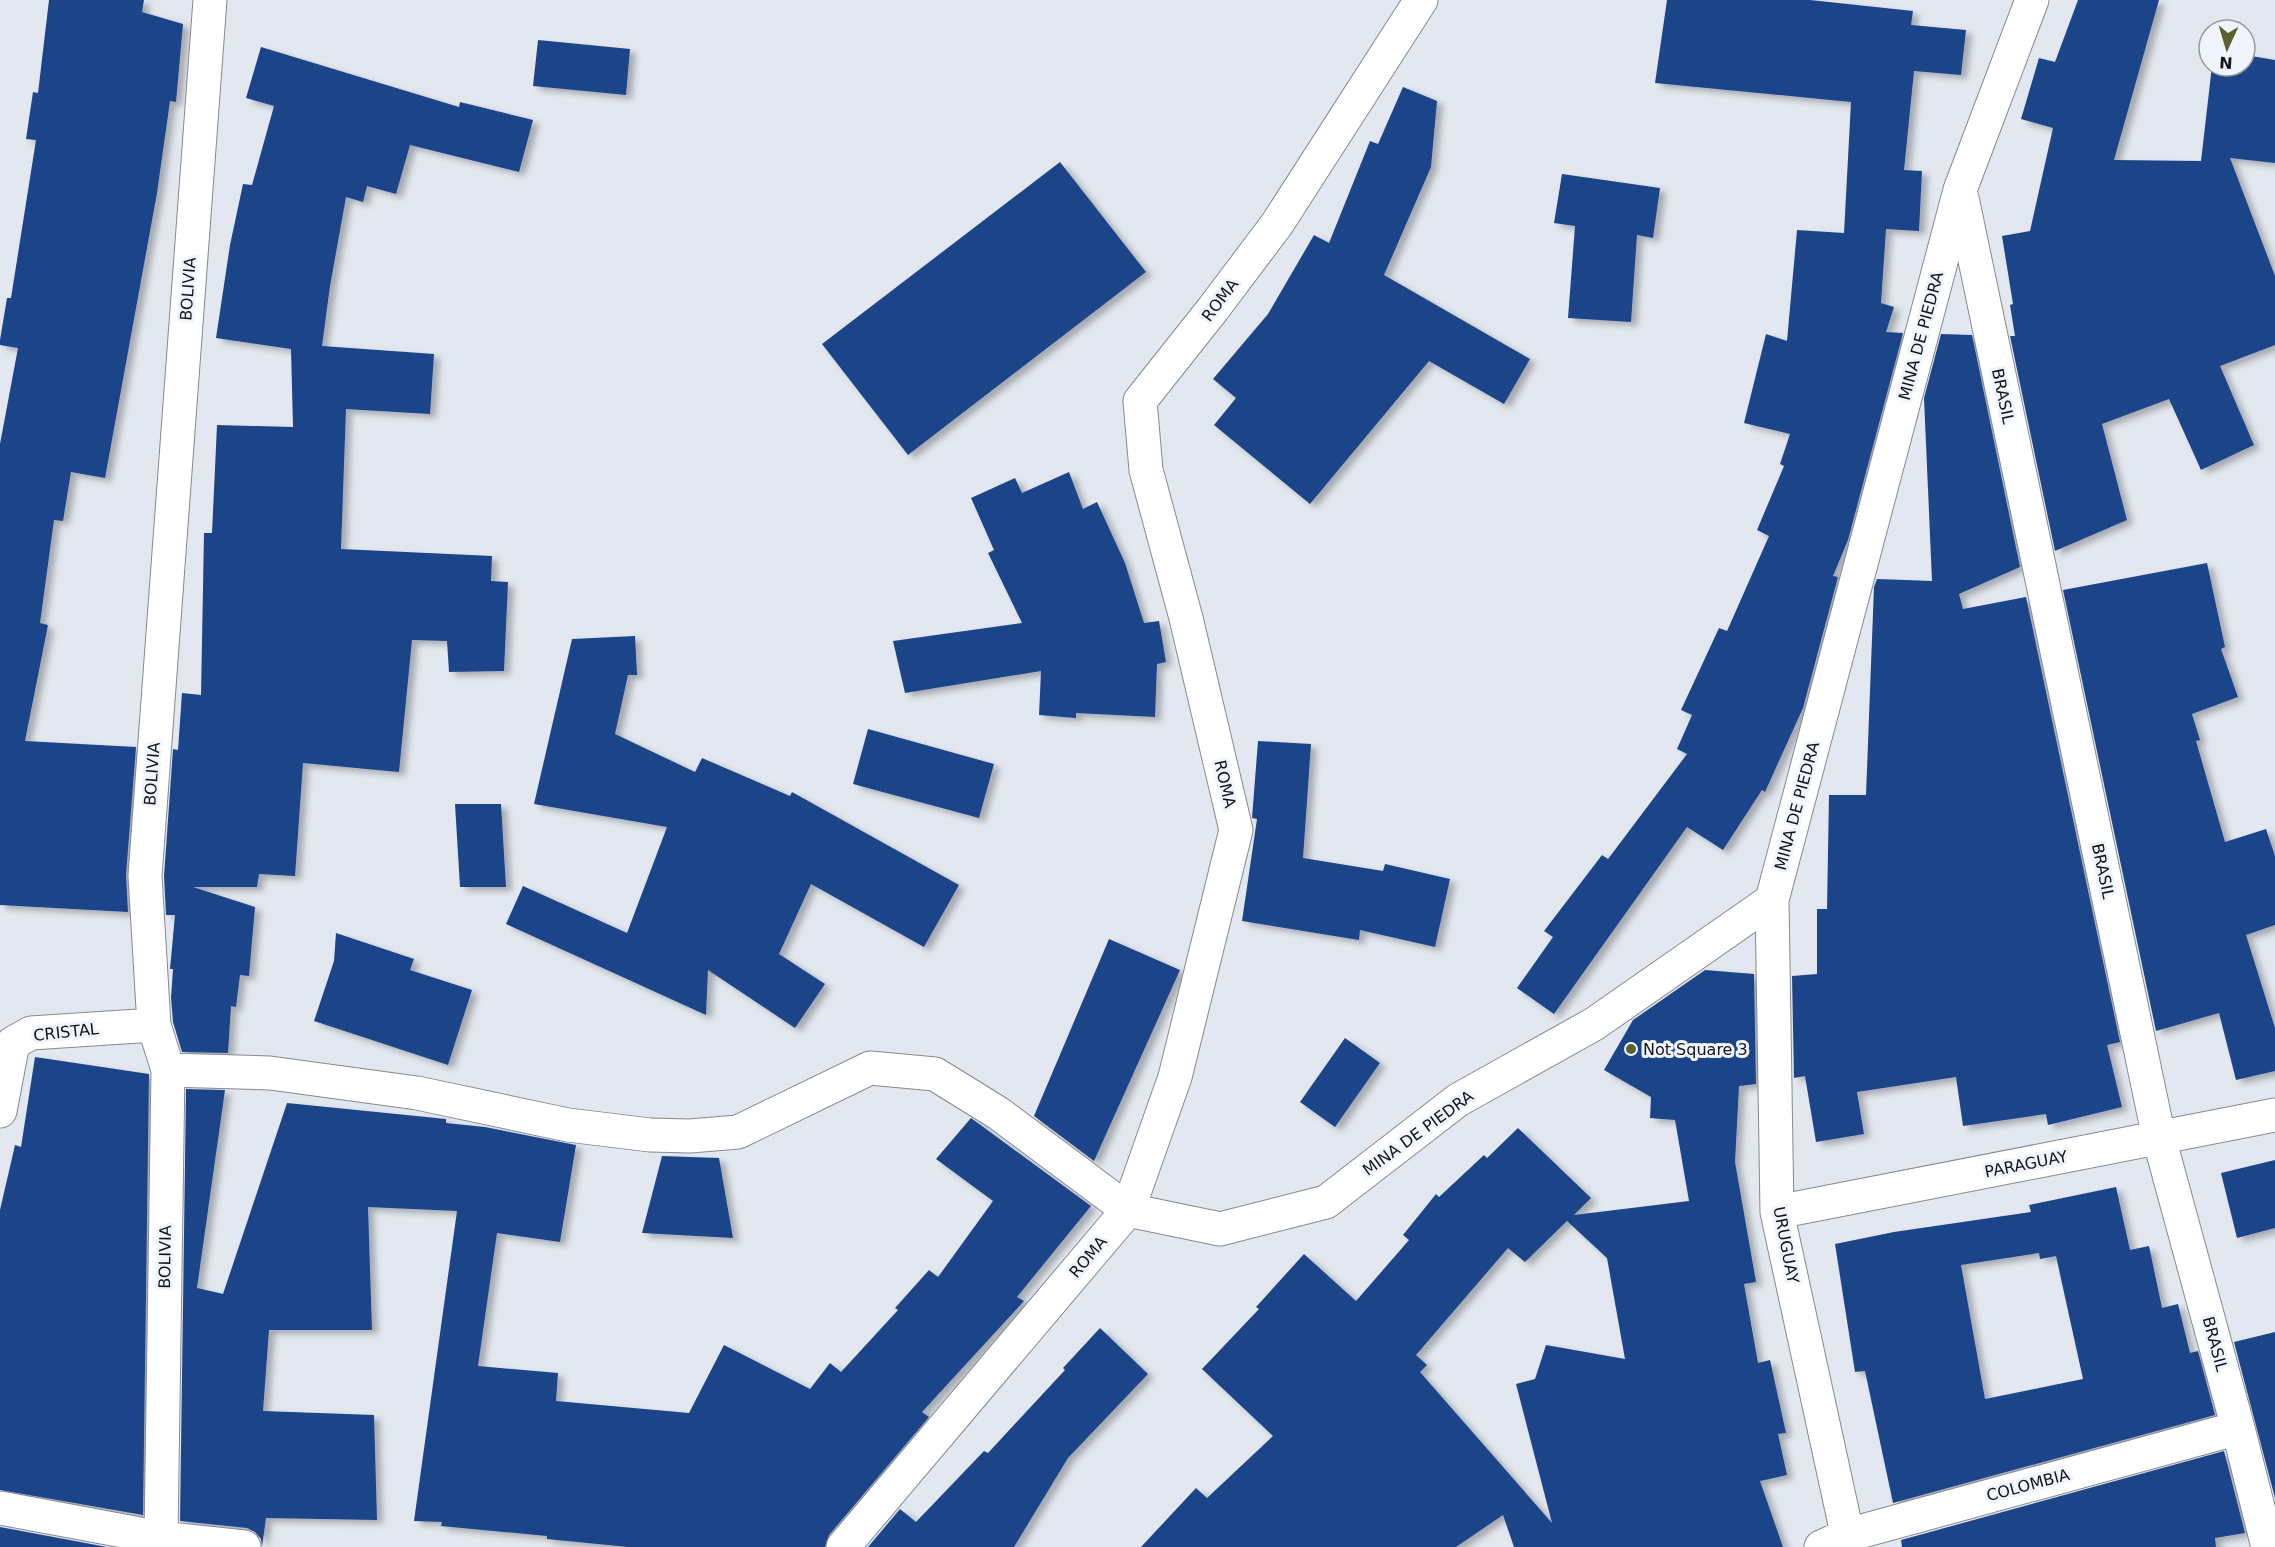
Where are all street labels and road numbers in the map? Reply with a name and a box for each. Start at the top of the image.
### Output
street label: BOLIVIA [176,257,200,321]
street label: MINA DE PIEDRA [1895,270,1947,402]
street label: ROMA [1198,275,1242,325]
street label: BRASIL [1988,367,2018,426]
street label: MINA DE PIEDRA [1771,740,1823,872]
street label: BOLIVIA [140,742,164,806]
street label: ROMA [1210,758,1240,810]
street label: BRASIL [2088,842,2118,901]
street label: CRISTAL [32,1019,100,1045]
street label: MINA DE PIEDRA [1359,1086,1477,1180]
street label: PARAGUAY [1983,1147,2069,1181]
street label: URUGUAY [1769,1205,1803,1285]
street label: BOLIVIA [155,1225,175,1289]
street label: ROMA [1065,1232,1111,1282]
street label: BRASIL [2199,1314,2231,1374]
street label: COLOMBIA [1984,1465,2072,1505]

